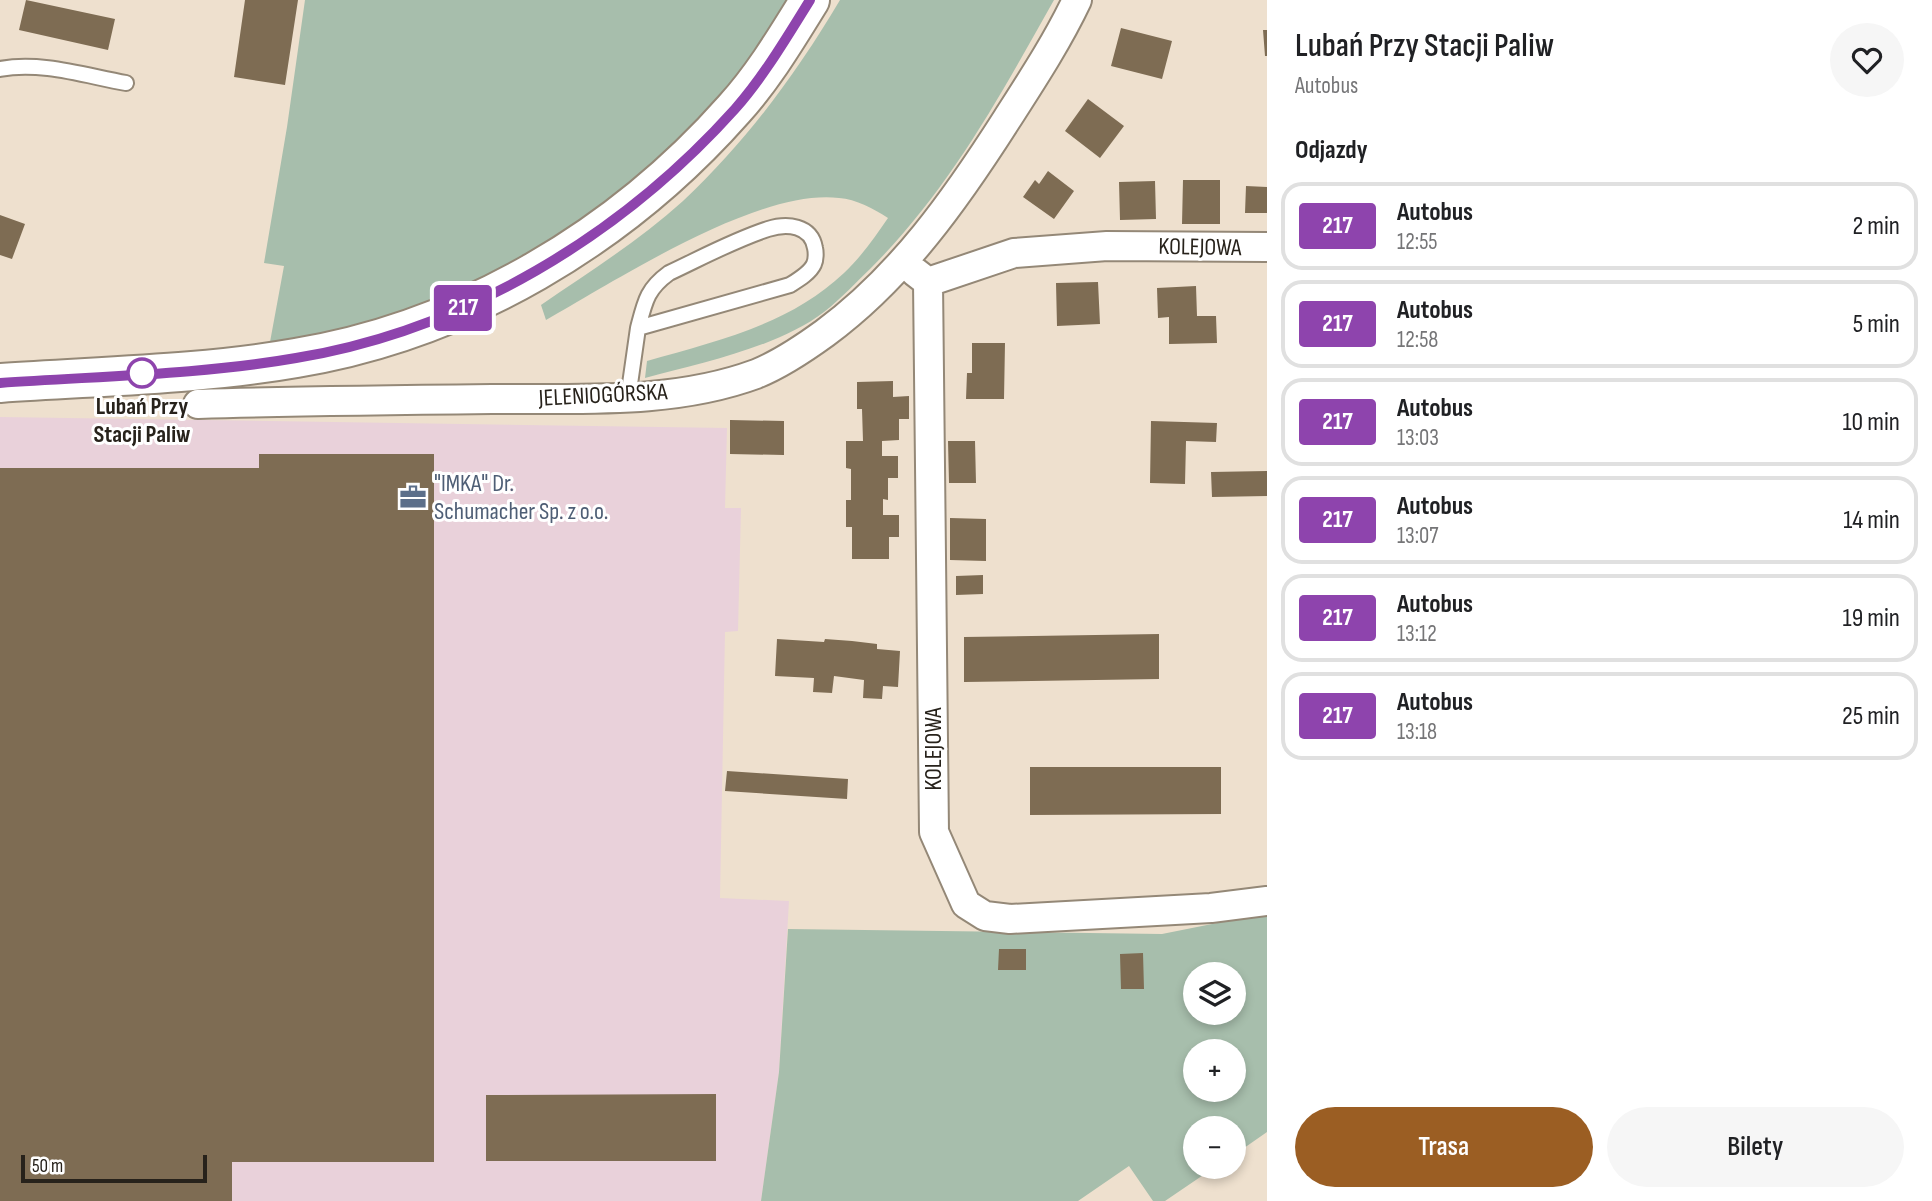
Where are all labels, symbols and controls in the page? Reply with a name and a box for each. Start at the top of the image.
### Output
button: heart [1830,23,1904,97]
text: Lubań Przy Stacji Paliw [1295,26,1554,66]
text: Autobus [1295,72,1358,100]
text: Odjazdy [1295,135,1367,166]
text: Autobus [1397,197,1473,228]
text: 217 [1322,211,1353,240]
text: 2 min [1852,211,1900,242]
text: 12:55 [1397,228,1438,256]
street label: KOLEJOWA [1158,232,1242,262]
line badge: 217 [423,285,503,331]
text: 217 [448,293,478,322]
text: Autobus [1397,295,1473,326]
text: 217 [1322,309,1353,338]
text: 5 min [1853,309,1900,340]
text: 12:58 [1397,326,1438,354]
marker: Lubań Przy Stacji Paliw [127,358,157,388]
street label: JELENIOGÓRSKA [537,377,669,413]
place label: Lubań Przy Stacji Paliw [93,392,191,449]
text: Autobus [1397,393,1473,424]
text: 217 [1322,407,1353,436]
text: 10 min [1843,407,1900,438]
text: 13:03 [1397,424,1439,452]
place label: "IMKA" Dr. Schumacher Sp. z o.o. [434,469,608,526]
office icon: "IMKA" Dr. Schumacher Sp. z o.o. [398,482,428,512]
text: Autobus [1397,491,1473,522]
text: 217 [1322,505,1353,534]
text: 14 min [1843,505,1900,536]
text: 13:07 [1397,522,1438,550]
text: Autobus [1397,589,1473,620]
text: 217 [1322,603,1353,632]
text: 19 min [1843,603,1900,634]
text: 13:12 [1397,620,1437,648]
text: Autobus [1397,687,1473,718]
text: 217 [1322,701,1353,730]
text: 25 min [1842,701,1900,732]
street label: KOLEJOWA [919,707,948,791]
text: 13:18 [1397,718,1437,746]
map controls [1183,962,1246,1179]
button: layers [1183,962,1246,1025]
button: + [1183,1039,1246,1102]
button: Trasa [1295,1107,1593,1187]
button: Bilety [1607,1107,1904,1187]
button: − [1183,1116,1246,1179]
scale bar [21,1152,206,1184]
text: 50 m [32,1155,63,1178]

